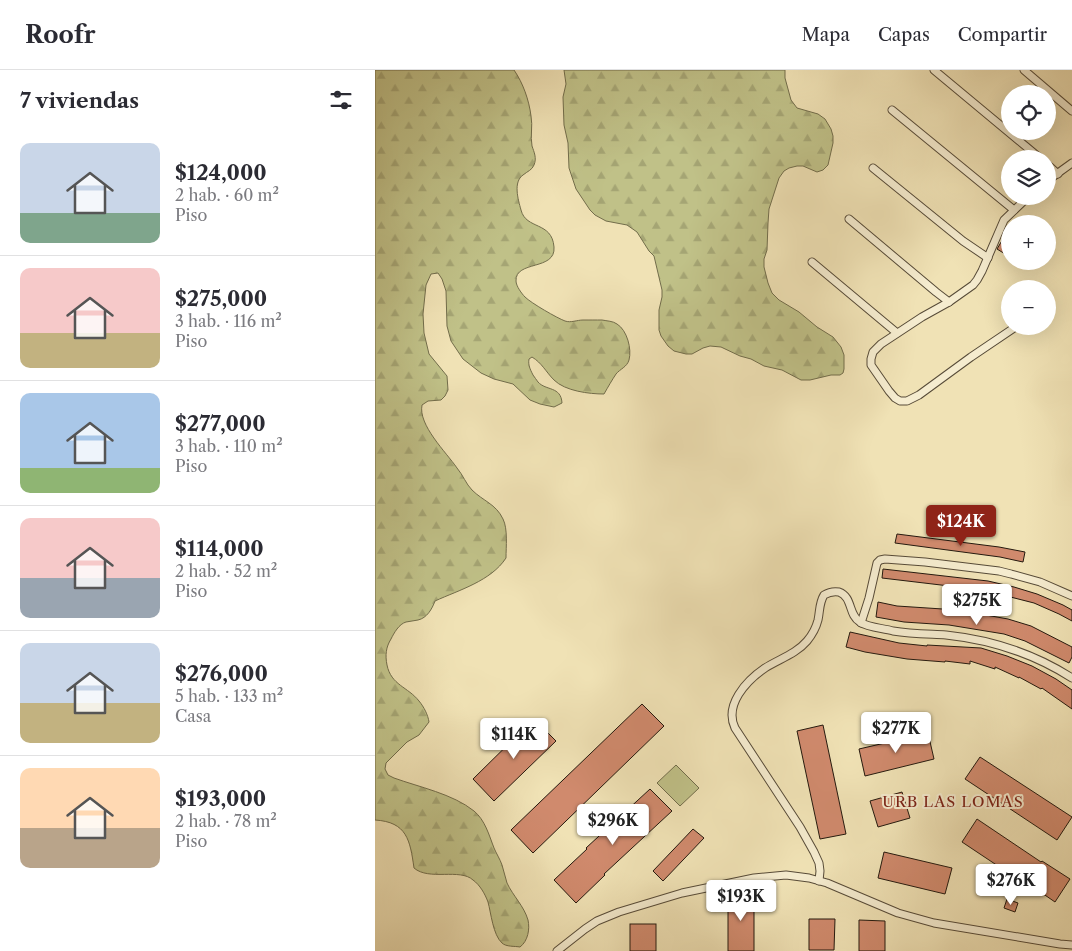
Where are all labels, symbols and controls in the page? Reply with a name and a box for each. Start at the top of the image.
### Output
text: Roofr [25,20,96,49]
text: Mapa [802,24,850,46]
text: Capas [878,24,930,46]
text: Compartir [958,24,1047,46]
map controls [1001,85,1056,335]
button: locate [1001,85,1056,140]
icon: filters [327,86,355,114]
text: 7 viviendas [20,88,139,113]
button: layers [1001,150,1056,205]
text: $124,000 [175,160,267,185]
icon: home [60,163,120,223]
text: 2 hab. · 60 m² [175,185,279,205]
text: Piso [175,205,207,225]
button: + [1001,215,1056,270]
button: − [1001,280,1056,335]
text: $275,000 [175,286,267,311]
icon: home [60,288,120,348]
text: 3 hab. · 116 m² [175,311,282,331]
text: Piso [175,331,207,351]
text: $277,000 [175,411,266,436]
icon: home [60,413,120,473]
text: 3 hab. · 110 m² [175,436,283,456]
text: Piso [175,456,207,476]
pin: $124K [926,504,996,547]
text: $124K [937,511,985,531]
text: $114,000 [175,536,264,561]
icon: home [60,538,120,598]
text: 2 hab. · 52 m² [175,561,277,581]
text: Piso [175,581,207,601]
pin: $275K [942,584,1012,626]
text: $275K [953,590,1001,610]
text: $276,000 [175,661,268,686]
icon: home [60,663,120,723]
text: 5 hab. · 133 m² [175,686,283,706]
text: Casa [175,706,211,726]
pin: $277K [861,712,931,754]
pin: $114K [479,718,549,760]
text: $277K [872,718,920,738]
text: $114K [491,724,537,744]
text: $193,000 [175,786,266,811]
icon: home [60,788,120,848]
district label: URB LAS LOMAS [882,792,1024,811]
pin: $296K [578,804,648,846]
text: $296K [588,810,638,830]
text: 2 hab. · 78 m² [175,811,277,831]
text: Piso [175,831,207,851]
pin: $276K [976,864,1046,906]
text: $276K [987,870,1035,890]
pin: $193K [706,880,776,922]
text: $193K [717,886,765,906]

